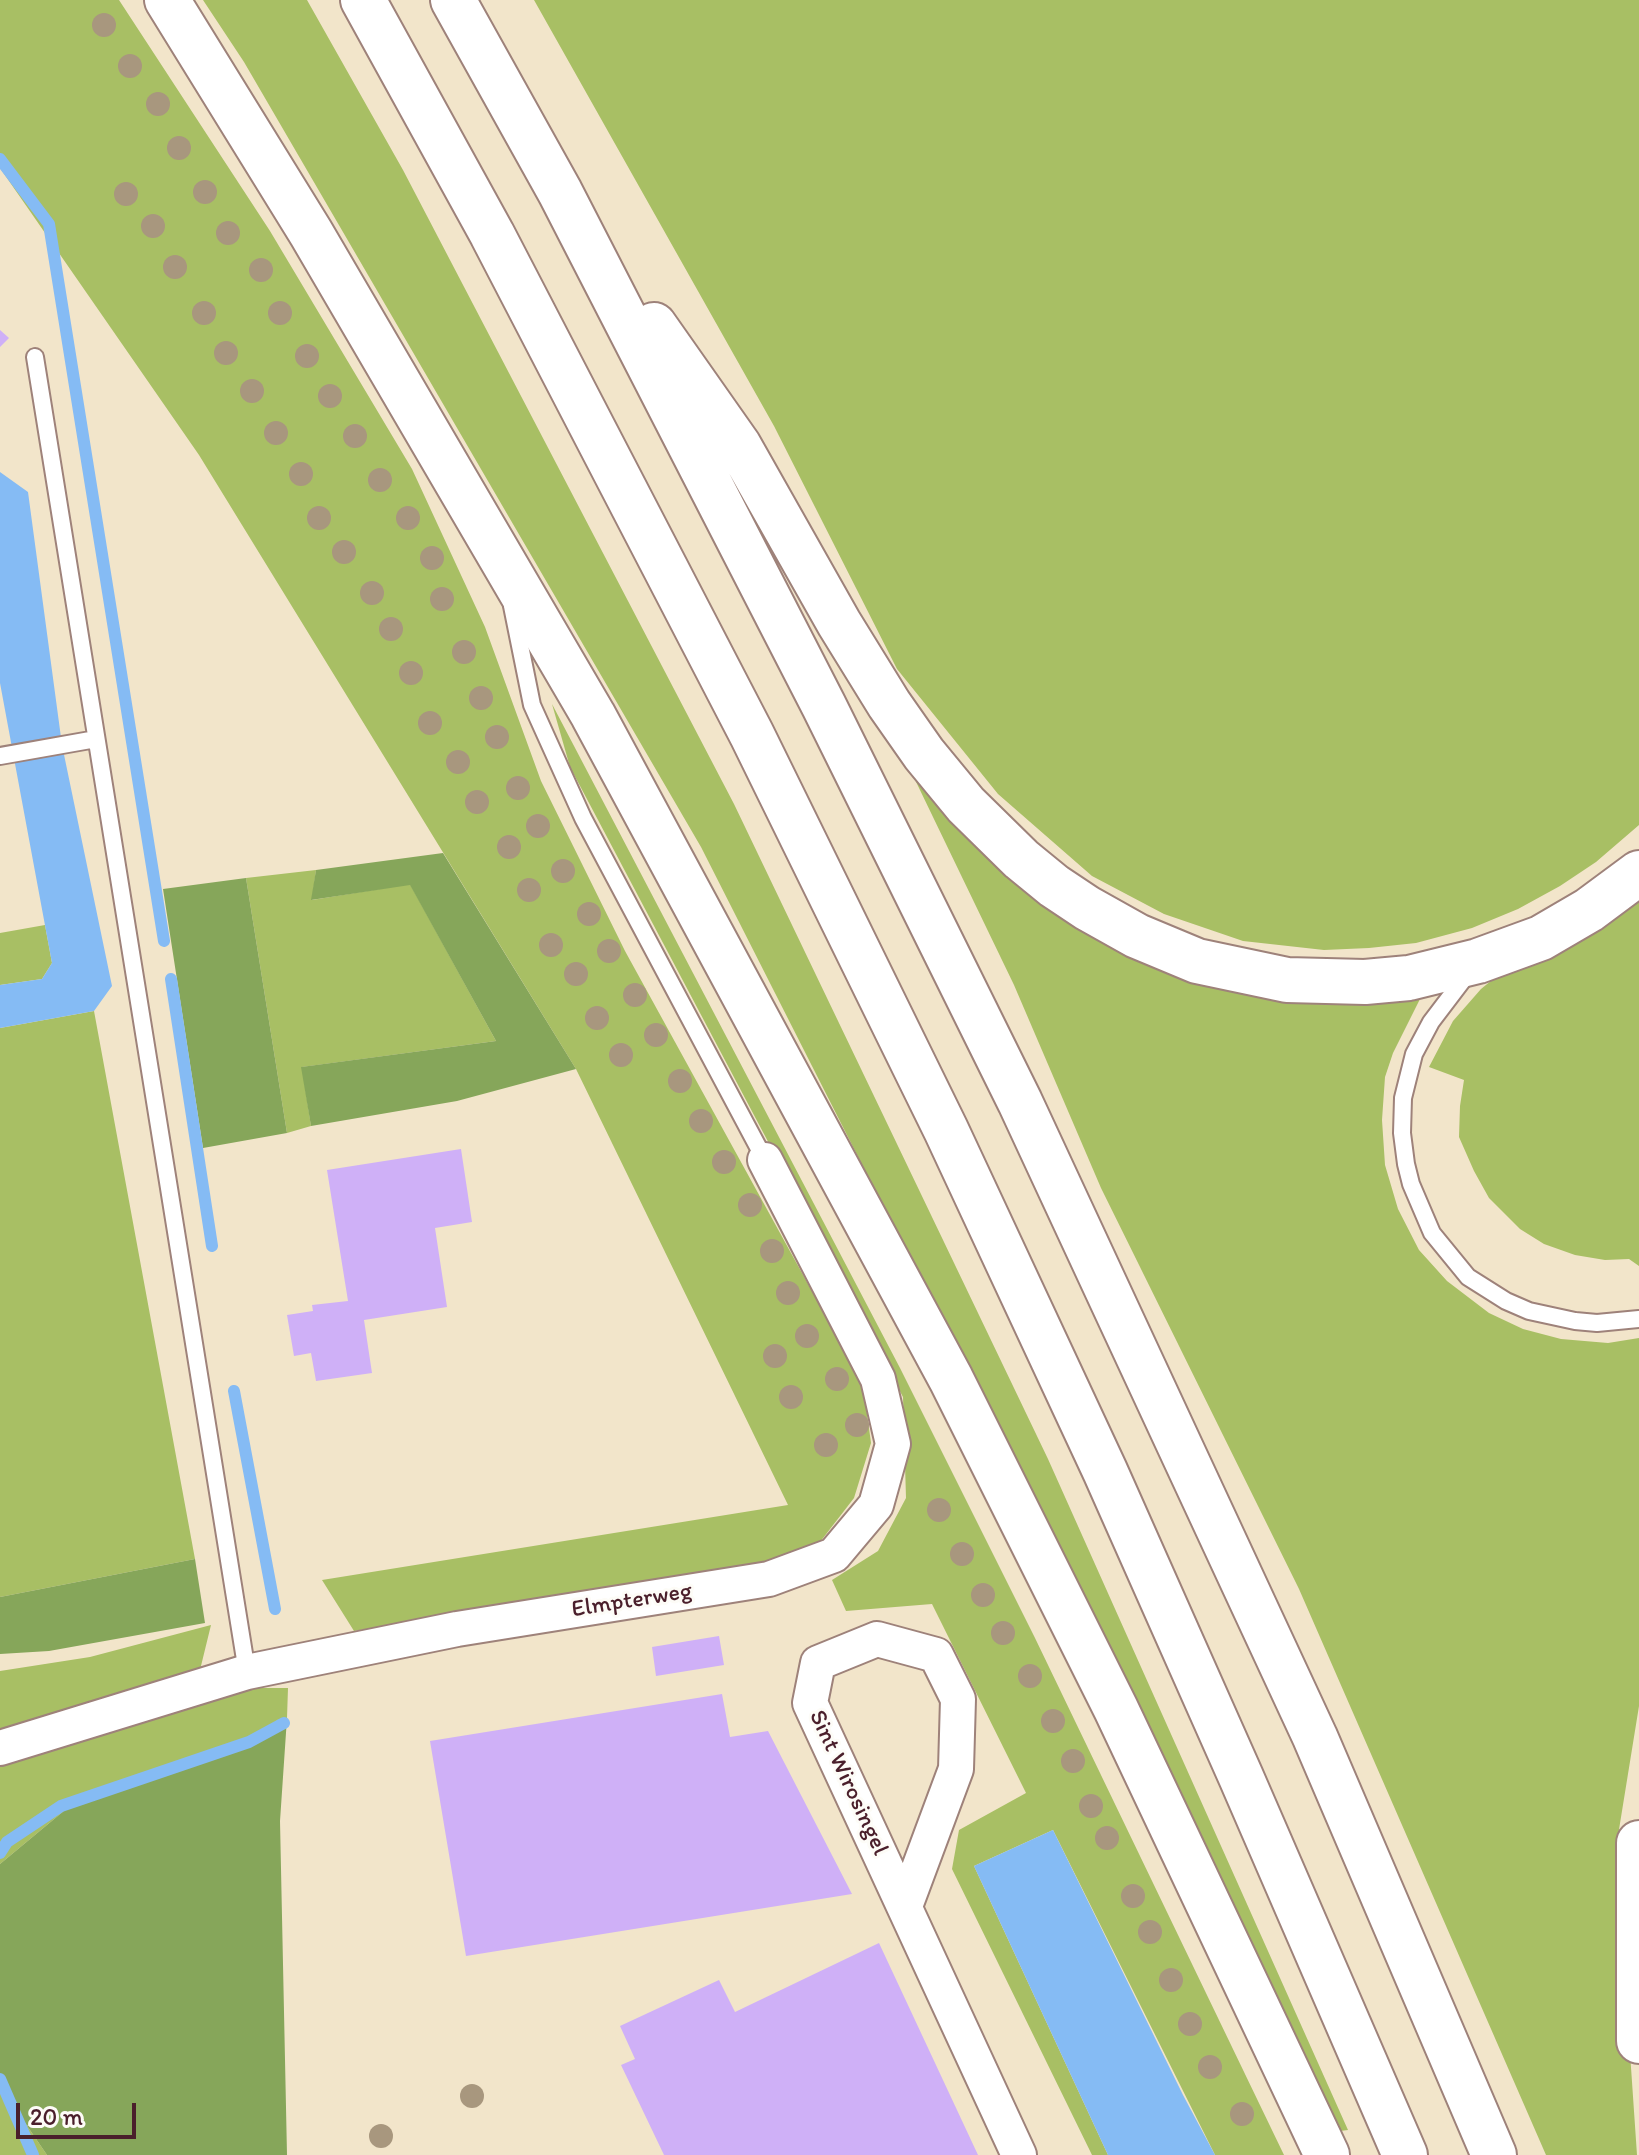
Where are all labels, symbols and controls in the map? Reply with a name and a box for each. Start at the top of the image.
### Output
street label: Elmpterweg [570,1577,694,1625]
street label: Sint Wirosingel [802,1706,894,1860]
scale bar [20,2087,140,2137]
text: 20 m [30,2102,83,2131]

